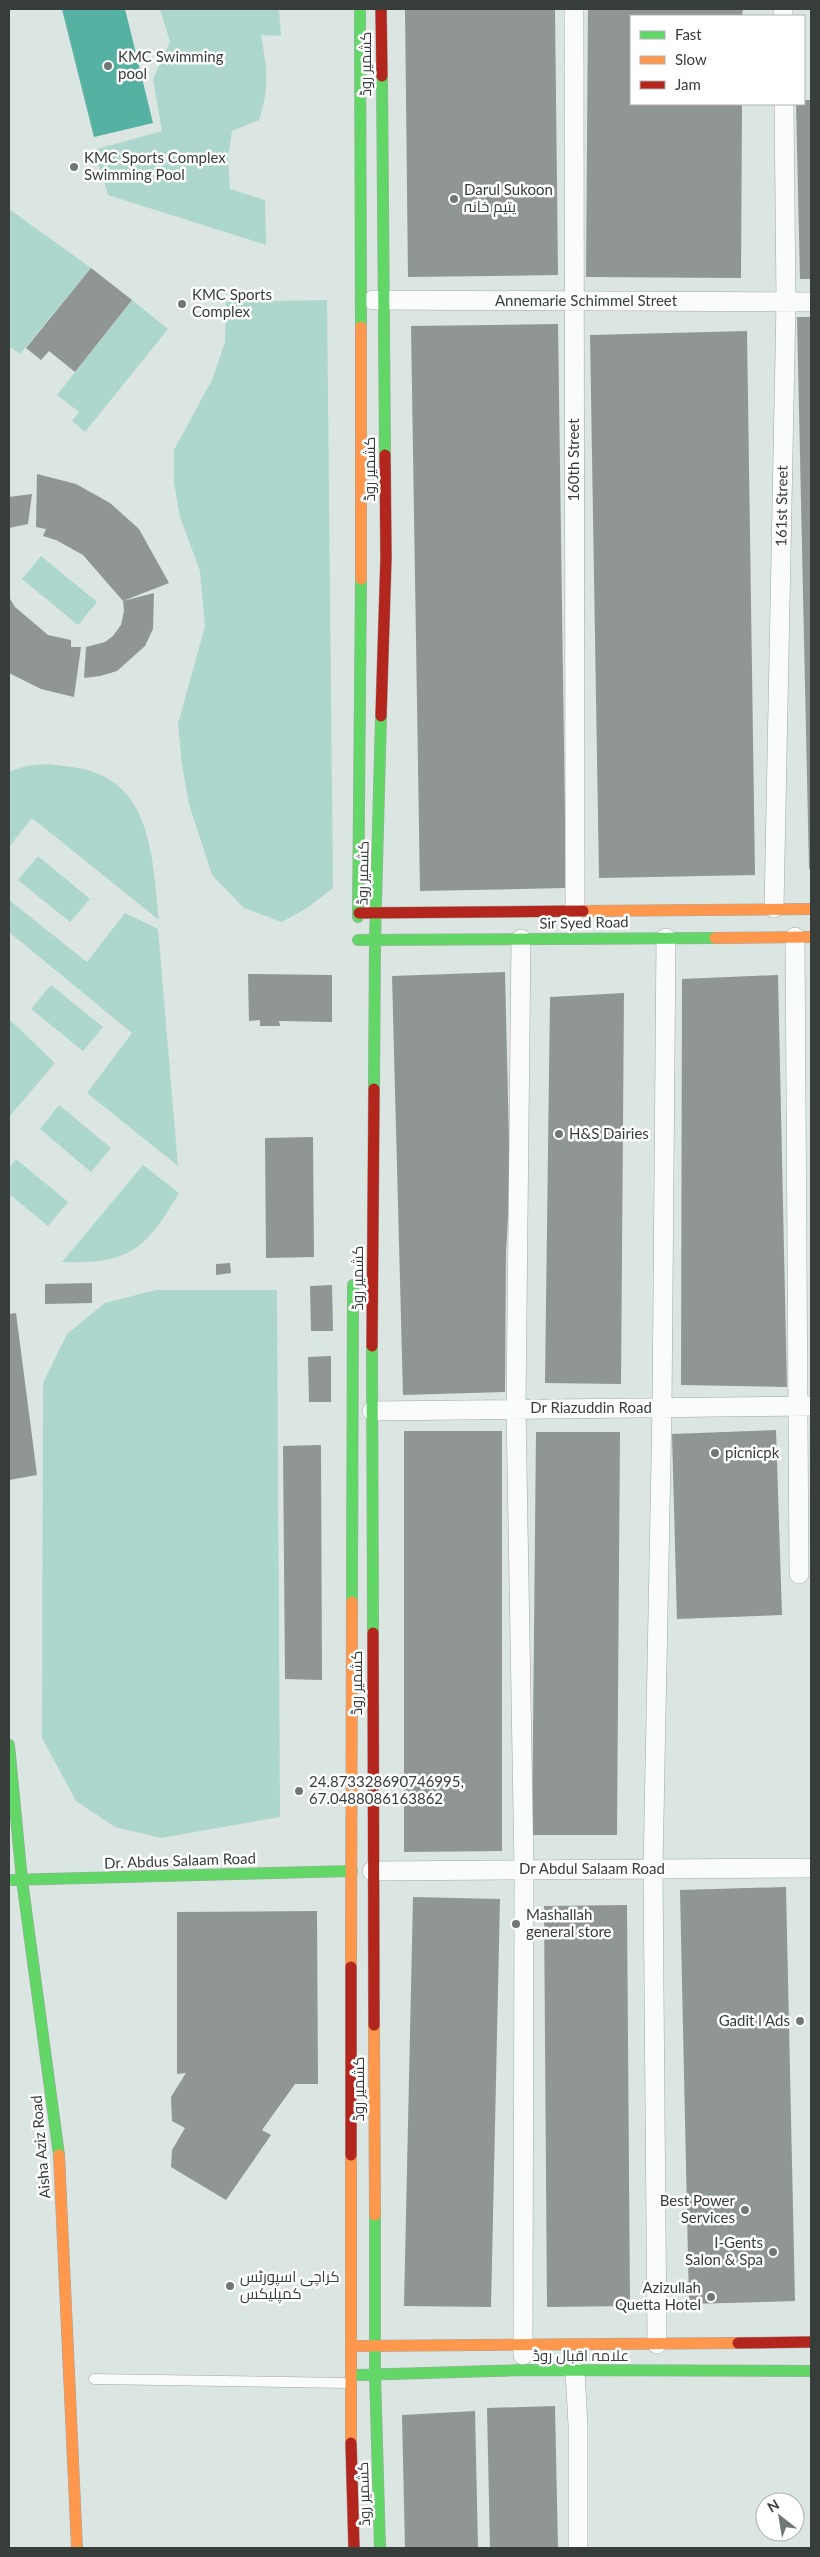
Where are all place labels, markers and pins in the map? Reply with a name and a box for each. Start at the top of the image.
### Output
place label: KMC Swimming pool [118,47,224,82]
marker: KMC Swimming pool [102,60,114,72]
place label: KMC Sports Complex Swimming Pool [84,148,226,183]
marker: KMC Sports Complex Swimming Pool [68,161,80,173]
place label: Darul Sukoon یتیم خانہ [464,180,553,217]
marker: Darul Sukoon یتیم خانہ [448,193,460,205]
place label: KMC Sports Complex [192,285,272,320]
marker: KMC Sports Complex [176,298,188,310]
place label: H&S Dairies [569,1124,649,1142]
marker: H&S Dairies [553,1128,565,1140]
place label: picnicpk [725,1443,780,1461]
marker: picnicpk [709,1447,721,1459]
place label: 24.873328690746995, 67.0488086163862 [309,1772,464,1807]
marker: 24.873328690746995, 67.0488086163862 [293,1785,305,1797]
place label: Mashallah general store [526,1905,612,1940]
marker: Mashallah general store [510,1918,522,1930]
place label: Gadit l Ads [719,2011,790,2029]
marker: Gadit l Ads [794,2015,806,2027]
place label: Best Power Services [660,2191,736,2226]
marker: Best Power Services [739,2204,751,2216]
place label: I-Gents Salon & Spa [685,2233,763,2268]
marker: I-Gents Salon & Spa [767,2246,779,2258]
place label: کراچی اسپورٹس کمپلیکس [240,2267,340,2304]
place label: Azizullah Quetta Hotel [615,2278,701,2313]
marker: کراچی اسپورٹس کمپلیکس [224,2280,236,2292]
marker: Azizullah Quetta Hotel [705,2291,717,2303]

